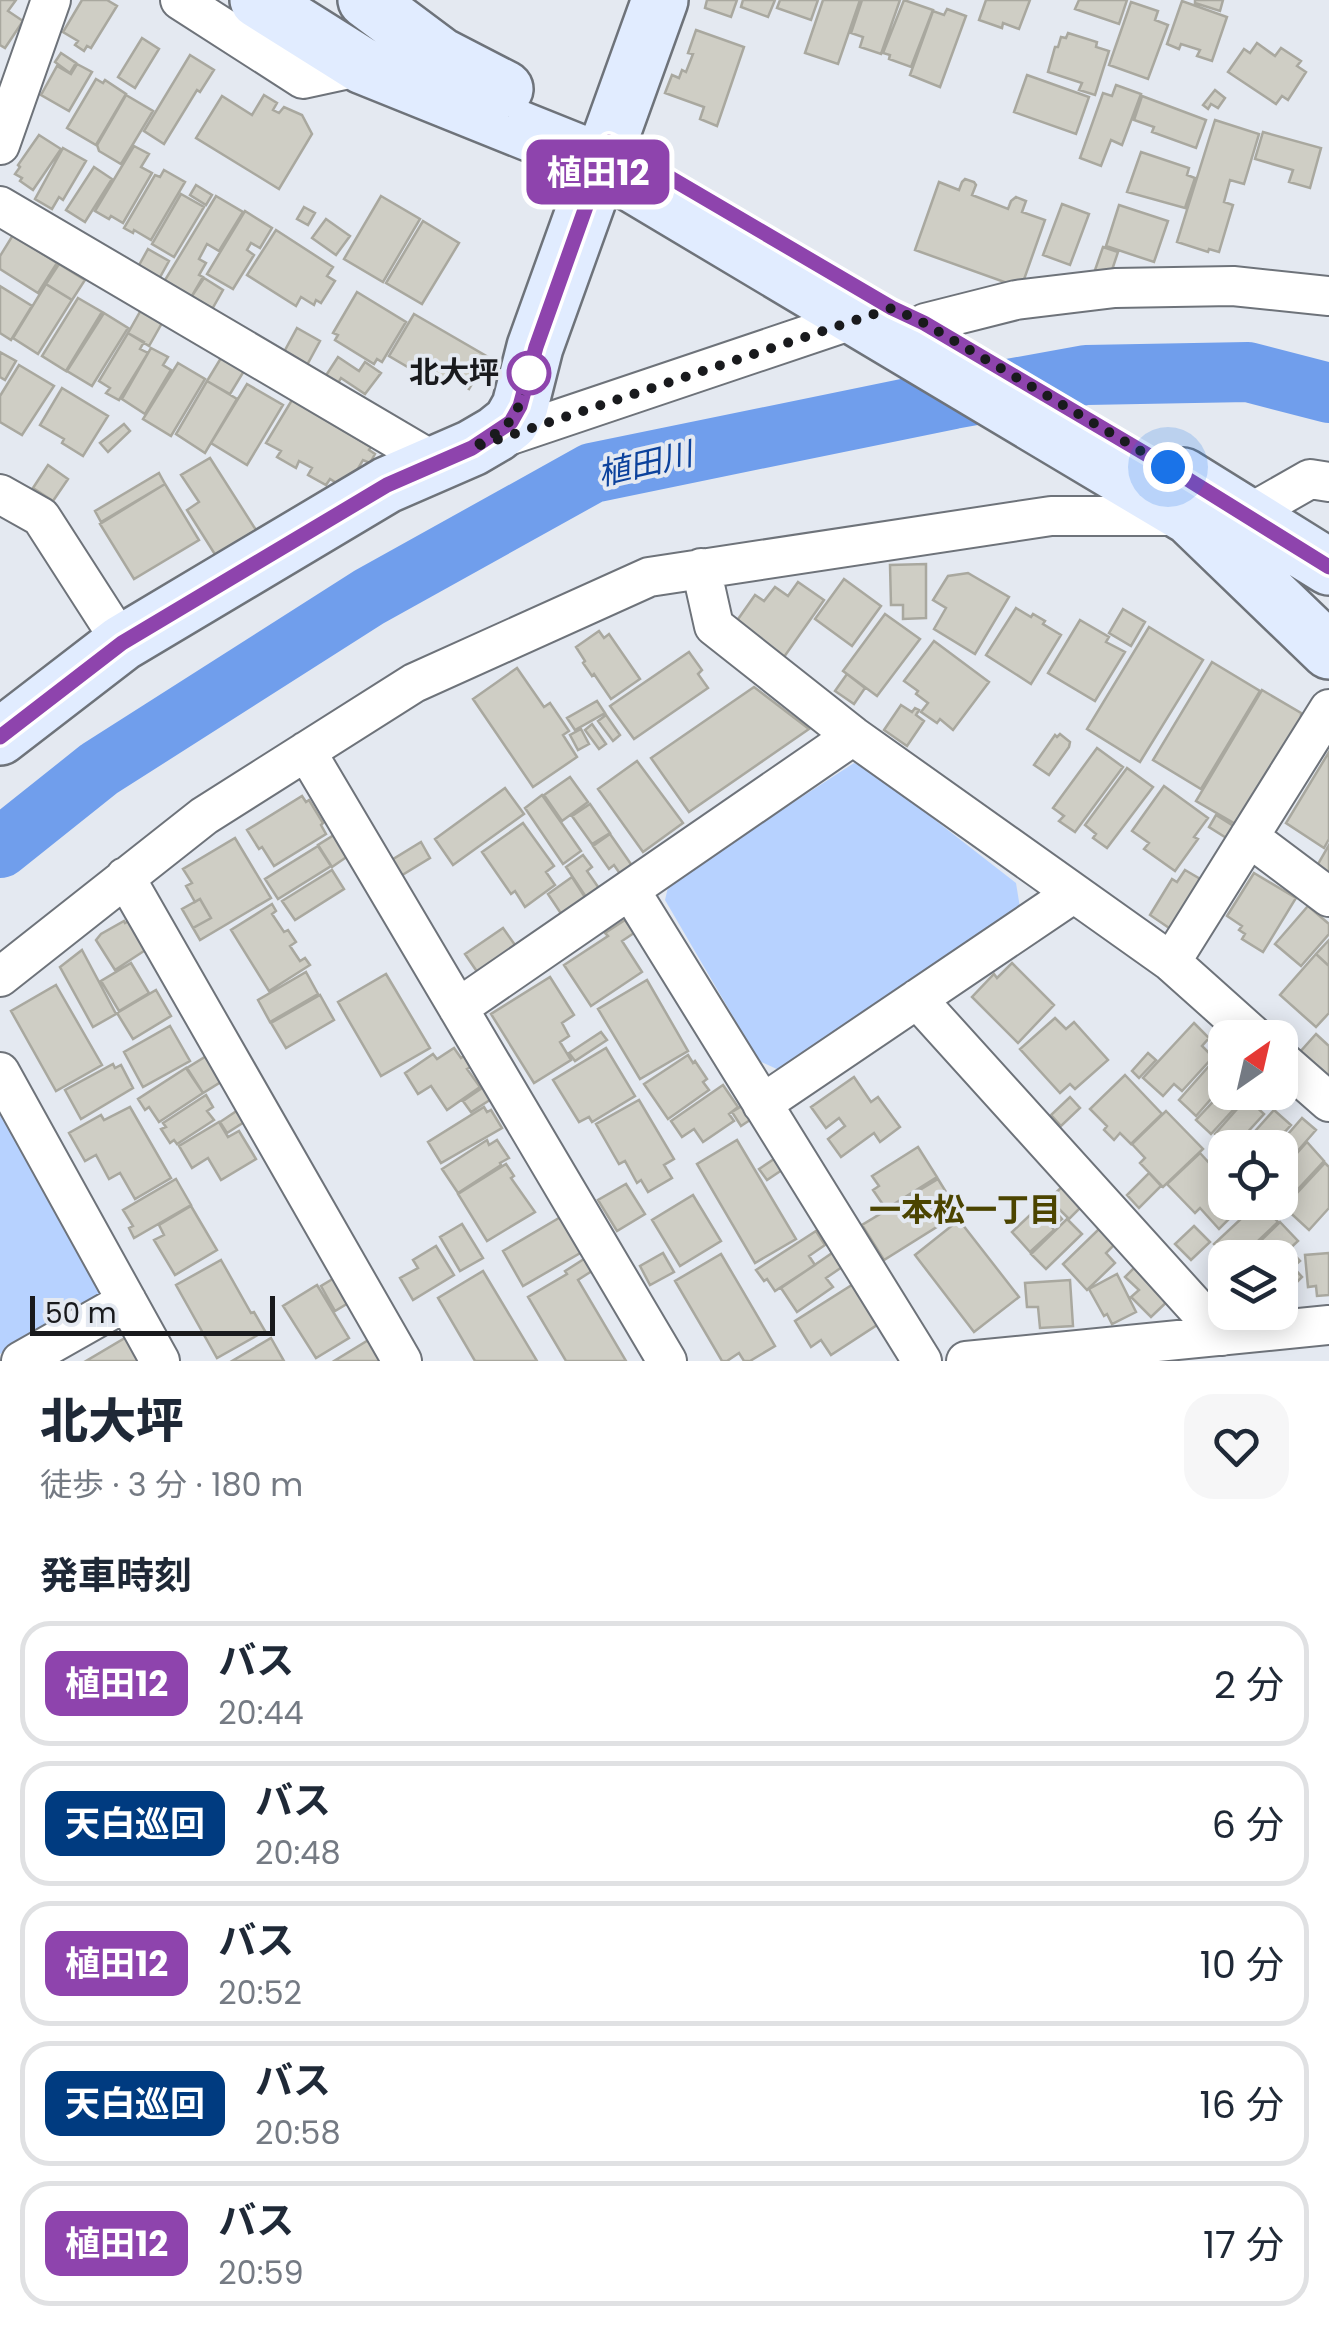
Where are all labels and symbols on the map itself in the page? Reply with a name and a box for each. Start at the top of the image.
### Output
line badge: 植田12 [528,140,668,204]
place label: 北大坪 [409,351,499,394]
marker: 北大坪 [508,352,550,394]
water label: 植田川 [593,430,700,496]
your location [1143,442,1193,492]
north arrow [1208,1020,1298,1110]
district label: 一本松一丁目 [869,1187,1061,1232]
scale bar [30,1291,275,1336]

